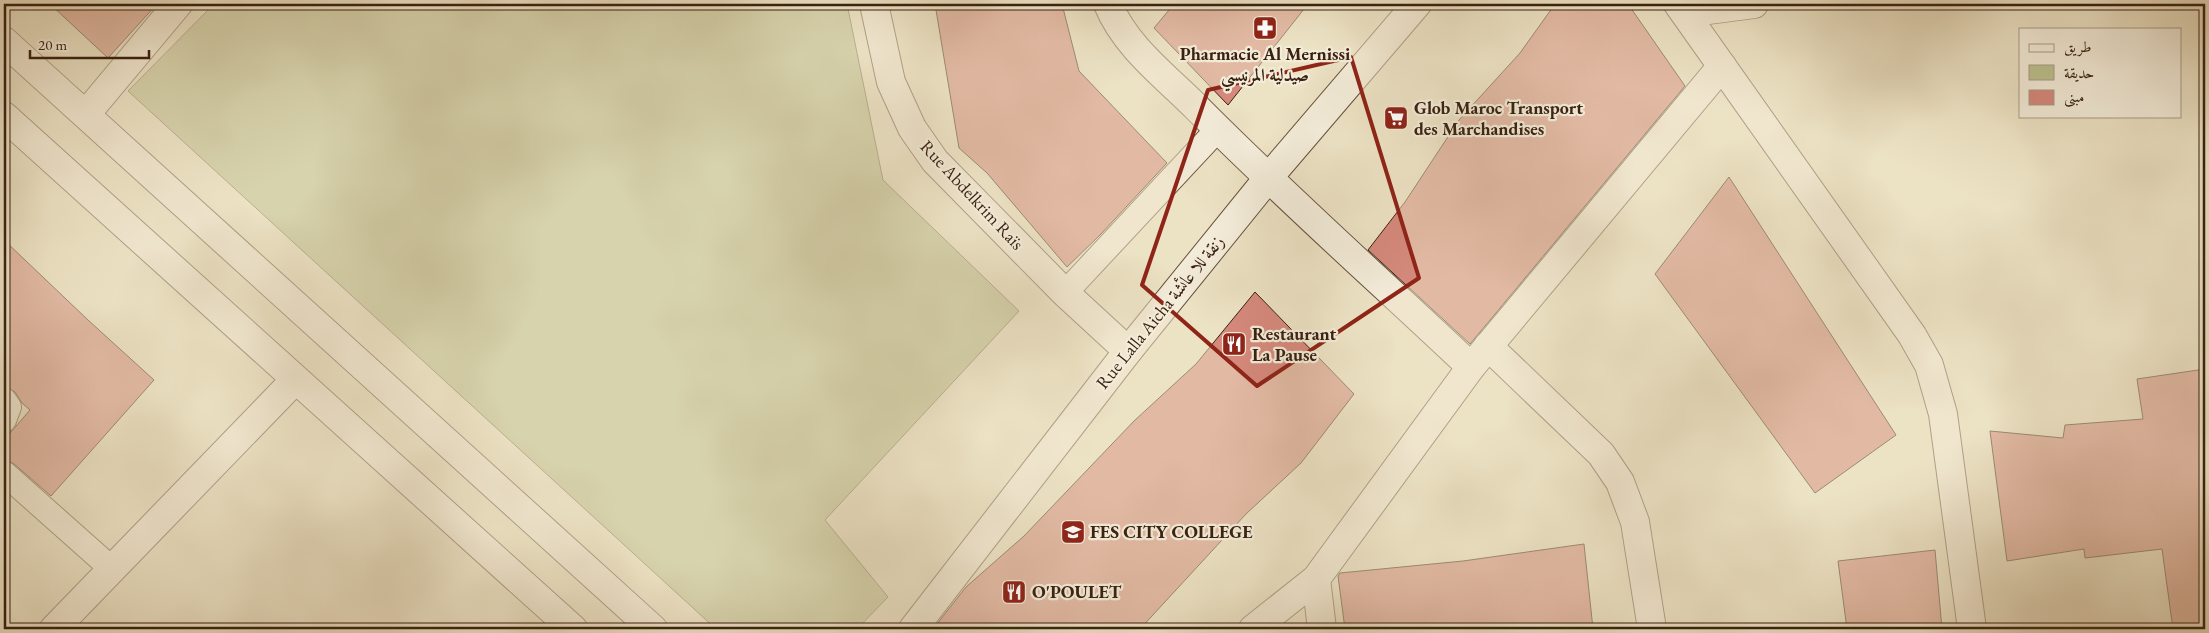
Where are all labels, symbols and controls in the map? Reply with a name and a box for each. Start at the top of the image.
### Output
pharmacy icon: Pharmacie Al Mernissi صيدلية المرنيسي [1252,15,1278,41]
scale bar [30,28,149,60]
legend [2019,28,2182,118]
text: 20 m [38,35,67,54]
text: طريق [2064,37,2091,57]
place label: Pharmacie Al Mernissi صيدلية المرنيسي [1180,42,1351,92]
text: حديقة [2064,63,2094,82]
text: مبنى [2064,87,2084,108]
place label: Glob Maroc Transport des Marchandises [1414,96,1583,140]
supermarket icon: Glob Maroc Transport des Marchandises [1383,105,1409,131]
street label: Rue Abdelkrim Raïs [916,135,1029,254]
street label: Rue Lalla Aicha زنقة للا عائشة [1090,230,1229,393]
place label: Restaurant La Pause [1252,322,1336,366]
restaurant icon: Restaurant La Pause [1221,331,1247,357]
school or university icon: FES CITY COLLEGE [1060,519,1086,545]
place label: FES CITY COLLEGE [1090,520,1253,543]
restaurant icon: O'POULET [1001,579,1027,605]
place label: O'POULET [1032,580,1122,603]

